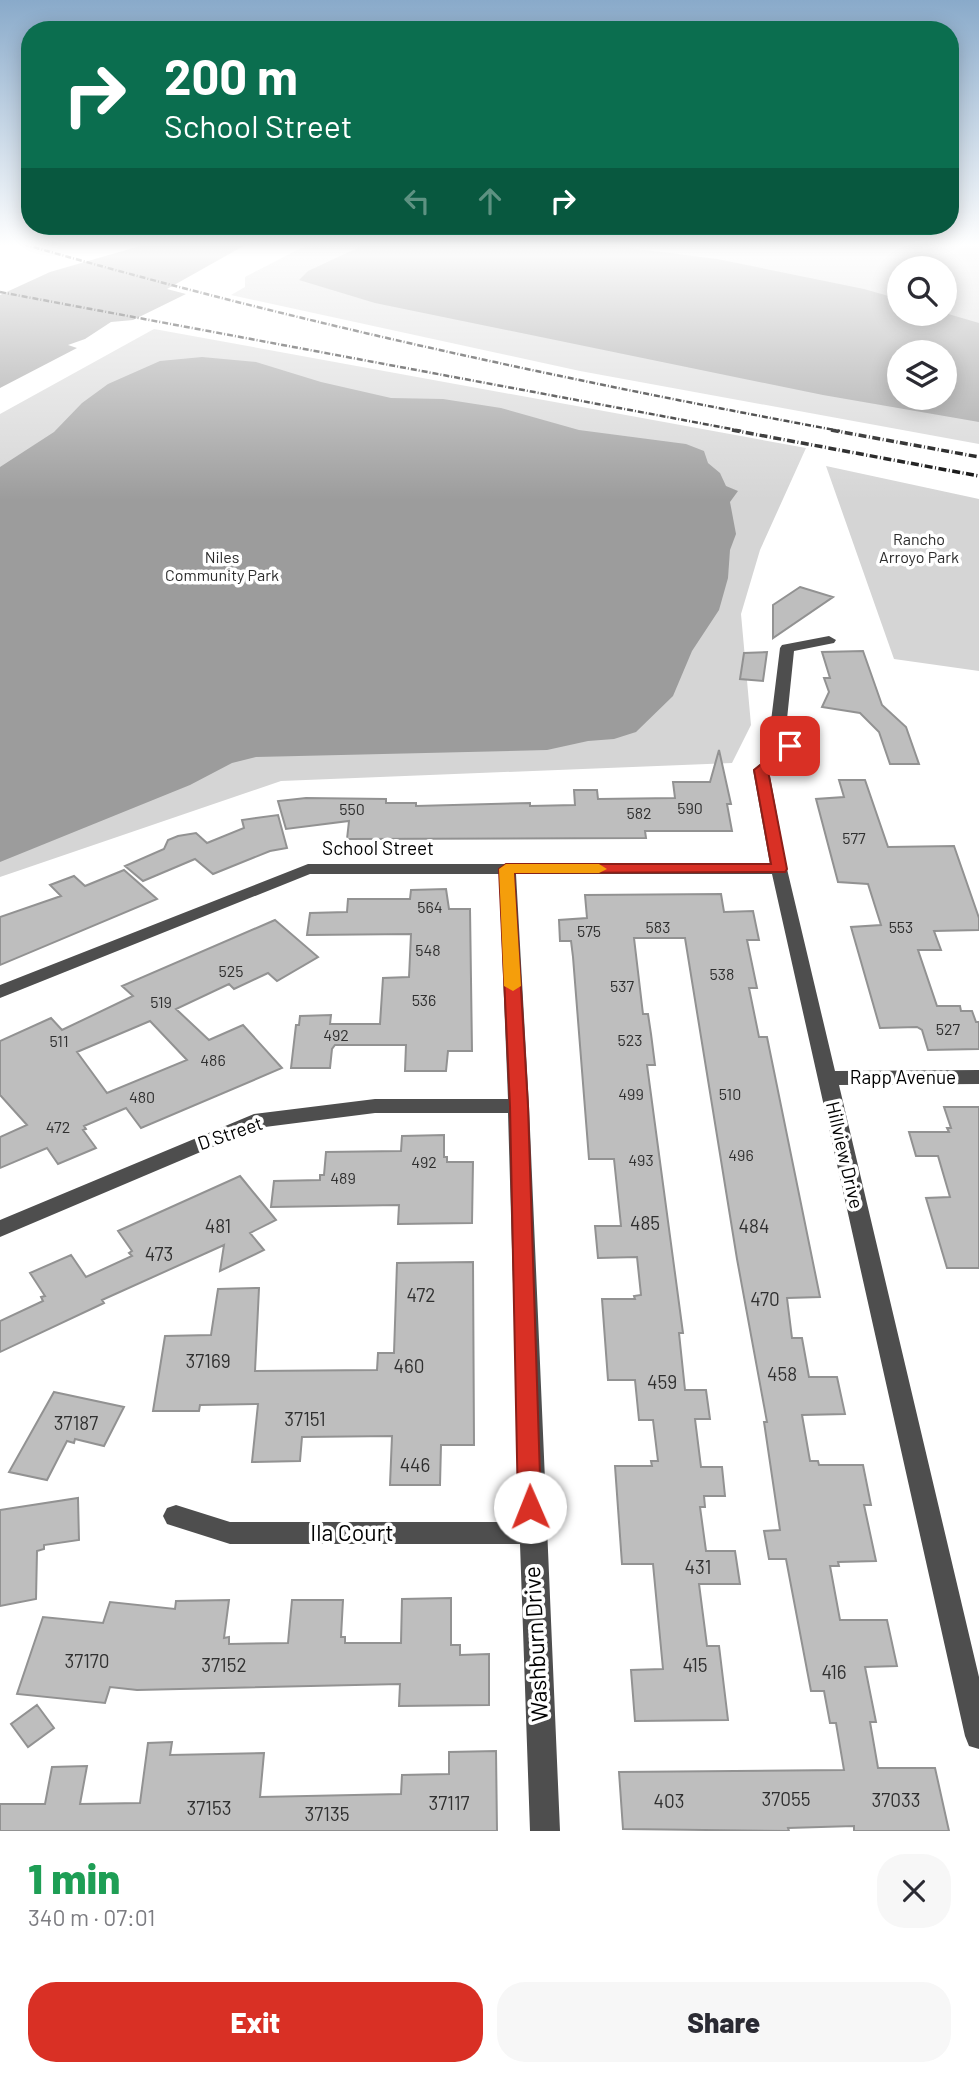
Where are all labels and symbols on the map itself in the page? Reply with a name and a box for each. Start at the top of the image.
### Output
park label: Rancho Arroyo Park [879,529,959,566]
park label: Niles Community Park [165,547,279,584]
pin [760,716,820,776]
house number: 590 [677,798,703,817]
house number: 550 [339,799,365,818]
house number: 582 [626,803,652,822]
house number: 577 [842,828,866,847]
street label: School Street [322,836,434,859]
house number: 564 [417,897,443,916]
house number: 583 [646,917,670,936]
house number: 553 [889,917,913,936]
house number: 575 [577,921,601,940]
house number: 548 [415,940,441,959]
house number: 525 [218,961,244,980]
house number: 538 [710,964,734,983]
house number: 537 [610,976,634,995]
house number: 536 [412,990,436,1009]
house number: 519 [150,992,172,1011]
house number: 527 [936,1019,961,1038]
house number: 492 [323,1025,349,1044]
house number: 523 [618,1030,642,1049]
house number: 511 [49,1031,69,1050]
house number: 486 [200,1050,226,1069]
street label: Rapp Avenue [850,1065,956,1088]
house number: 499 [618,1084,644,1103]
house number: 510 [719,1084,741,1103]
house number: 480 [129,1087,155,1106]
street label: Hillview Drive [822,1099,869,1211]
street label: D Street [194,1111,265,1154]
house number: 472 [46,1117,70,1136]
house number: 496 [728,1145,754,1164]
house number: 493 [628,1150,654,1169]
house number: 492 [411,1152,437,1171]
house number: 489 [330,1168,356,1187]
house number: 485 [630,1211,660,1234]
house number: 481 [205,1214,231,1237]
house number: 484 [739,1214,769,1237]
house number: 473 [145,1242,173,1265]
house number: 472 [406,1283,436,1306]
house number: 470 [750,1287,780,1310]
house number: 37169 [185,1349,231,1372]
house number: 460 [394,1354,425,1377]
house number: 458 [767,1362,797,1385]
house number: 459 [647,1370,677,1393]
house number: 37151 [284,1407,326,1430]
house number: 37187 [54,1411,98,1434]
house number: 446 [400,1453,430,1476]
position arrow [493,1470,567,1544]
street label: Ila Court [310,1518,394,1546]
house number: 431 [685,1555,711,1578]
street label: Washburn Drive [517,1566,553,1723]
house number: 37170 [64,1649,110,1672]
house number: 37152 [201,1653,247,1676]
house number: 415 [682,1653,708,1676]
house number: 416 [821,1660,847,1683]
house number: 37055 [761,1787,811,1810]
house number: 37033 [871,1788,921,1811]
house number: 403 [654,1789,685,1812]
house number: 37117 [428,1791,470,1814]
house number: 37153 [186,1796,232,1819]
house number: 37135 [304,1802,350,1825]

